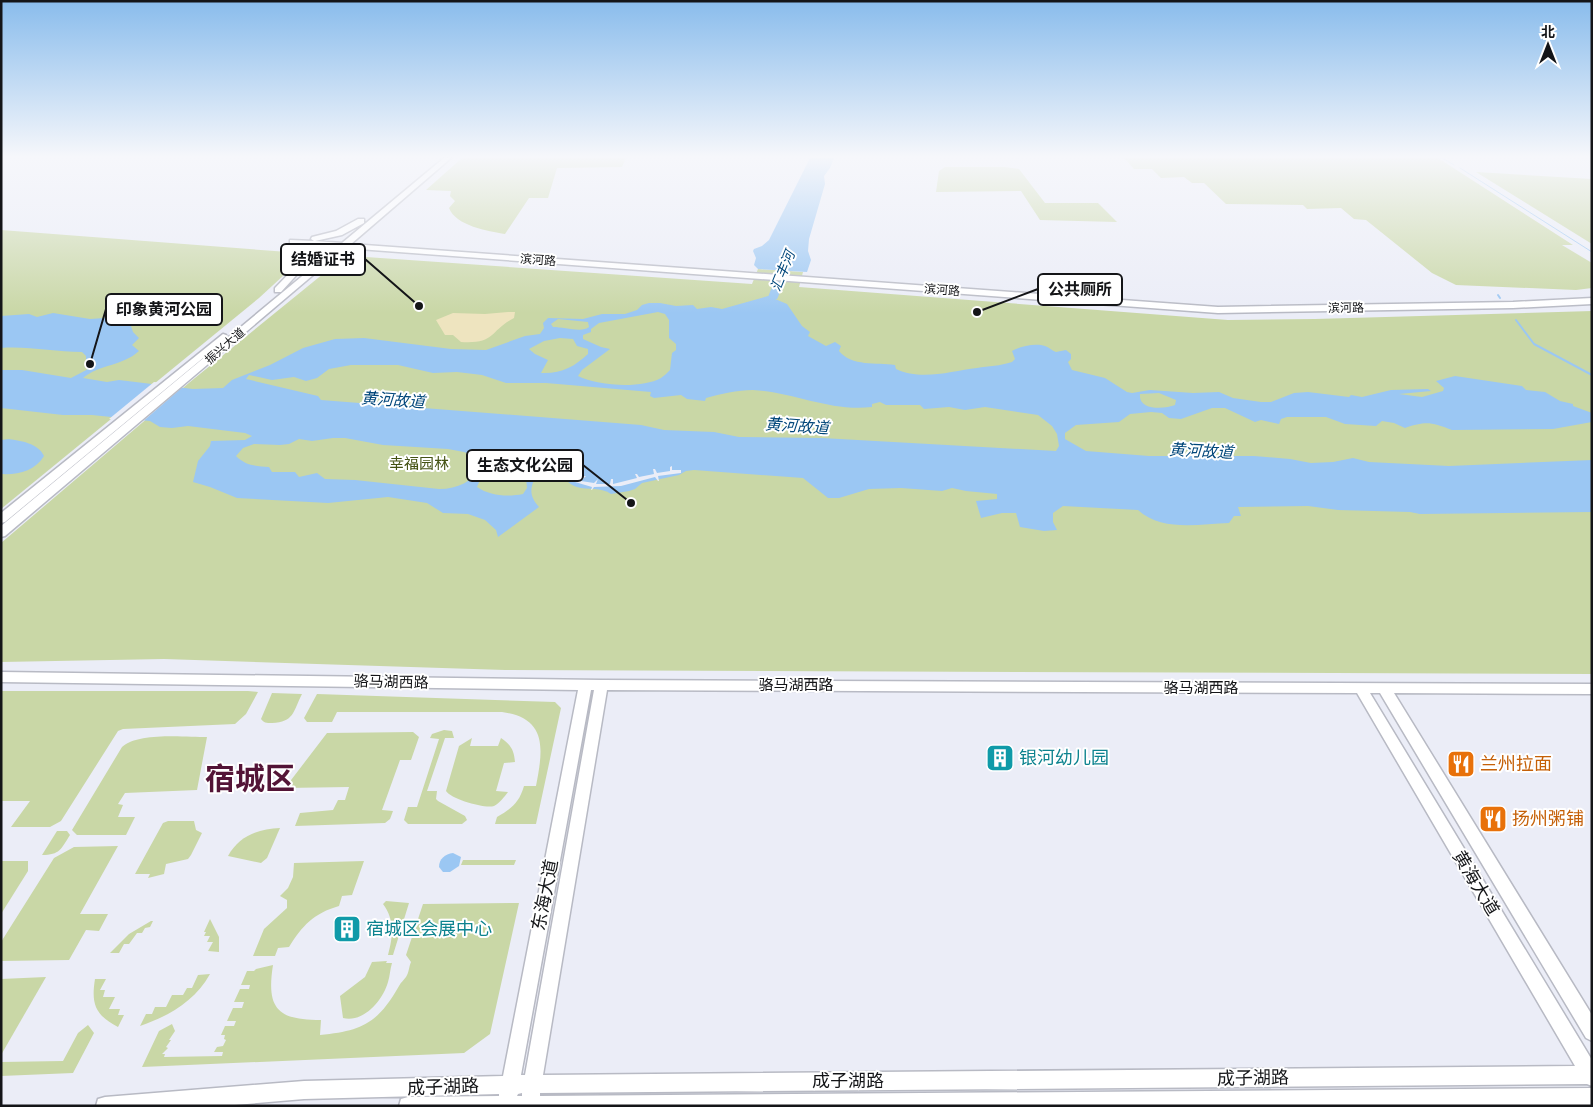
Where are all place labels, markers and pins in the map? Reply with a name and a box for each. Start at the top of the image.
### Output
callout: 结婚证书 [281,244,365,275]
callout: 公共厕所 [1038,274,1122,305]
callout: 印象黄河公园 [106,294,222,325]
callout: 生态文化公园 [467,450,583,481]
building icon: 银河幼儿园 [985,743,1015,773]
place label: 银河幼儿园 [1019,747,1109,769]
restaurant icon: 兰州拉面 [1446,749,1476,779]
place label: 兰州拉面 [1480,753,1552,775]
restaurant icon: 扬州粥铺 [1478,804,1508,834]
place label: 扬州粥铺 [1512,808,1584,830]
building icon: 宿城区会展中心 [332,914,362,944]
place label: 宿城区会展中心 [366,918,492,940]

